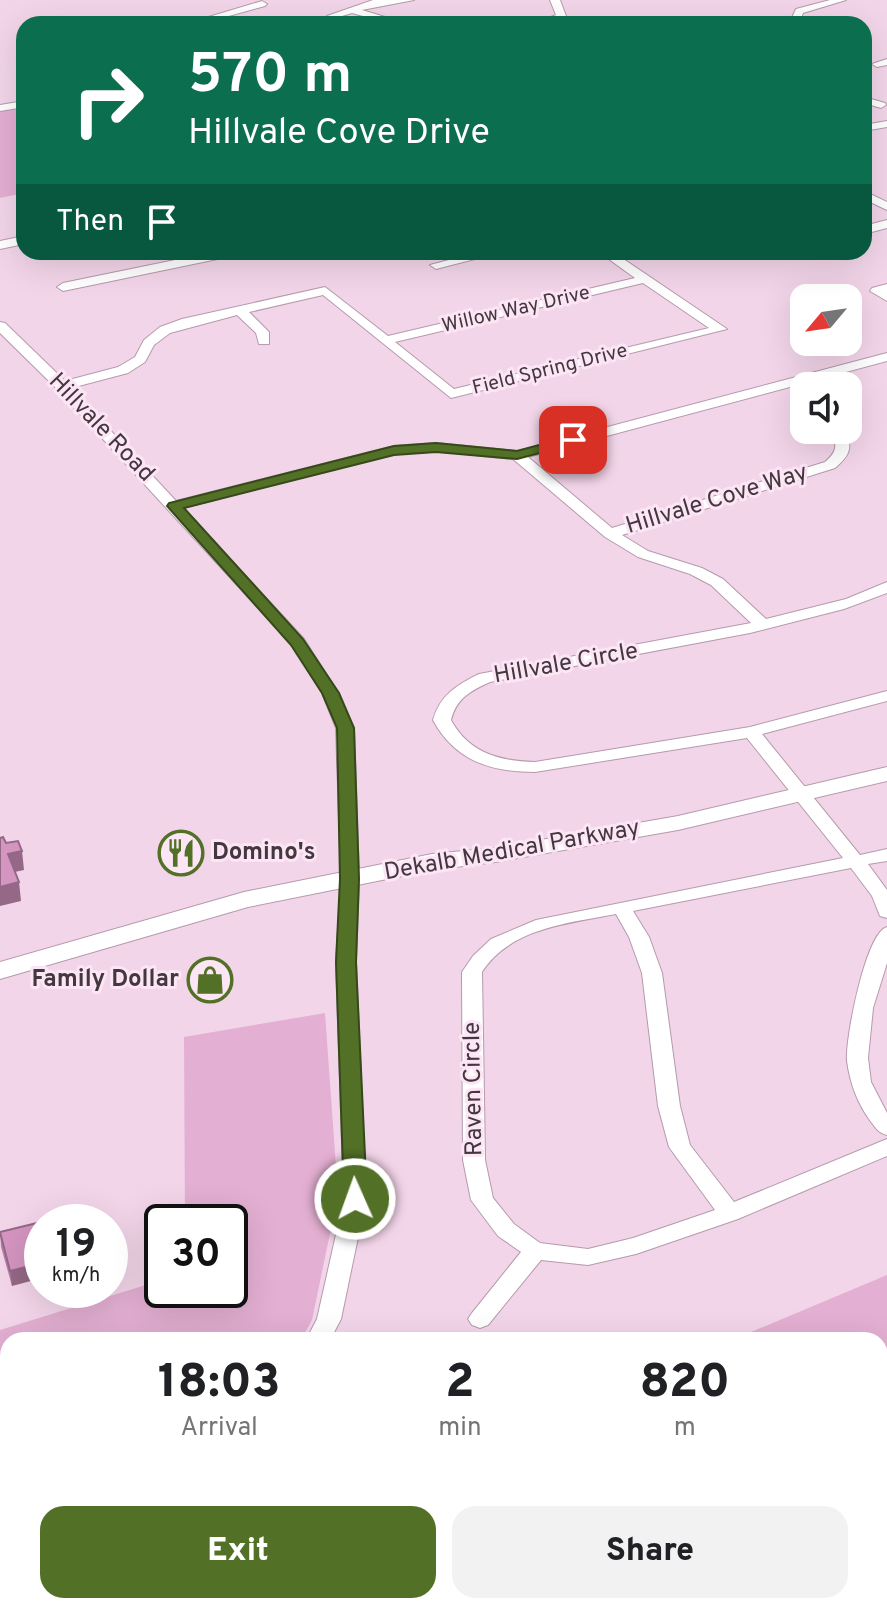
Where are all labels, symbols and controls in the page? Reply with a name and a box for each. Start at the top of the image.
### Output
text: 570 m [188,42,352,112]
icon: right [56,48,160,152]
text: Hillvale Cove Drive [188,111,490,157]
icon: arrive [140,200,184,244]
text: Then [56,204,124,241]
street label: Willow Way Drive [439,280,593,340]
north arrow [790,284,862,356]
map controls [790,284,862,444]
street label: Field Spring Drive [470,338,630,402]
street label: Hillvale Road [41,367,161,489]
button: sound [790,372,862,444]
pin [539,406,607,474]
icon: arrive [551,418,595,462]
street label: Hillvale Cove Way [622,458,812,542]
street label: Hillvale Circle [491,637,641,691]
street label: Dekalb Medical Parkway [382,814,642,888]
restaurant icon: Domino's [157,829,205,877]
place label: Domino's [212,838,316,868]
shop icon: Family Dollar [186,956,234,1004]
place label: Family Dollar [32,965,179,995]
street label: Raven Circle [458,1022,490,1156]
position arrow [313,1157,397,1241]
speed limit sign: 30 [144,1204,248,1308]
text: 19 [56,1221,96,1271]
text: km/h [52,1263,100,1289]
text: 18:03 [158,1354,280,1414]
text: 2 [445,1354,475,1414]
text: 820 [639,1354,730,1414]
text: Arrival [180,1412,258,1445]
text: min [438,1412,482,1445]
text: m [674,1412,696,1445]
button: Exit [40,1506,436,1598]
button: Share [452,1506,848,1598]

